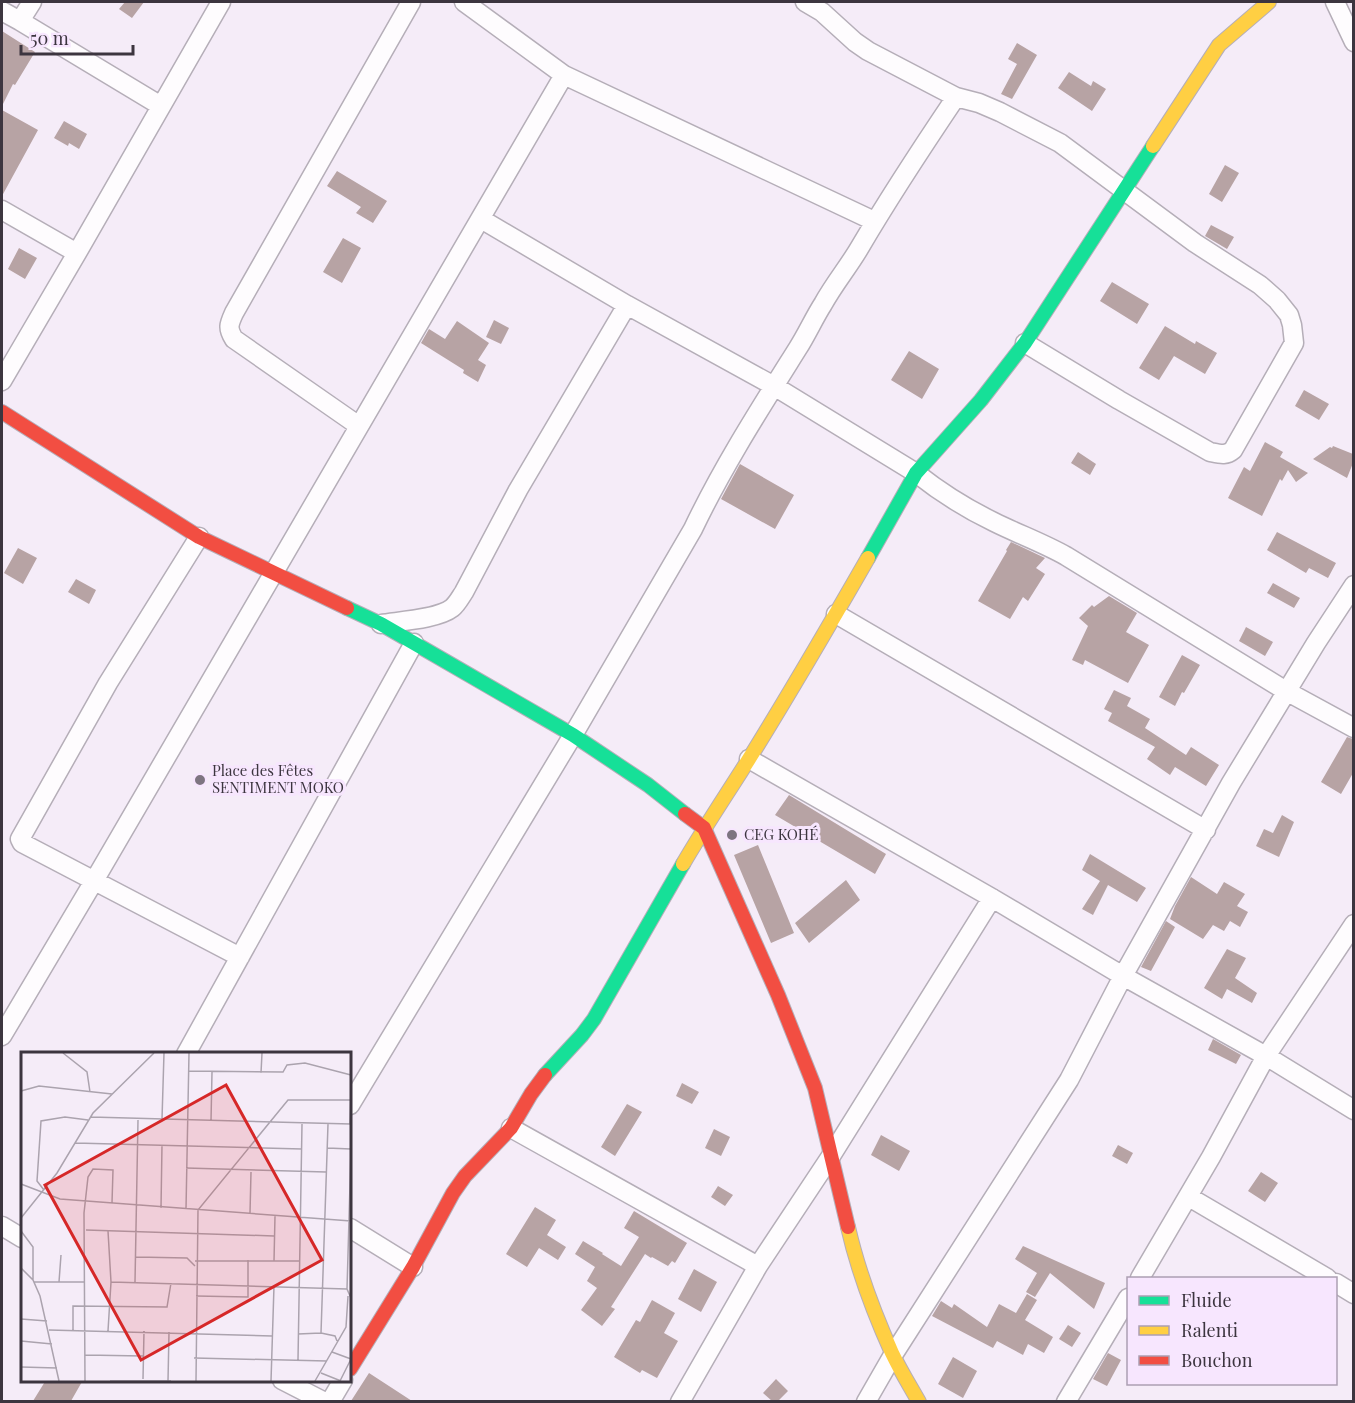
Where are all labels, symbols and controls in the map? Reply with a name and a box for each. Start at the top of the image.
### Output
scale bar [21,18,134,56]
text: 50 m [30,26,69,50]
place label: Place des Fêtes SENTIMENT MOKO [212,760,344,797]
marker: Place des Fêtes SENTIMENT MOKO [193,773,207,787]
place label: CEG KOHÉ [744,824,818,844]
marker: CEG KOHÉ [725,828,739,842]
inset map [21,1052,351,1382]
legend [1127,1277,1337,1385]
text: Fluide [1181,1288,1232,1312]
text: Ralenti [1181,1318,1238,1342]
text: Bouchon [1181,1348,1253,1372]

